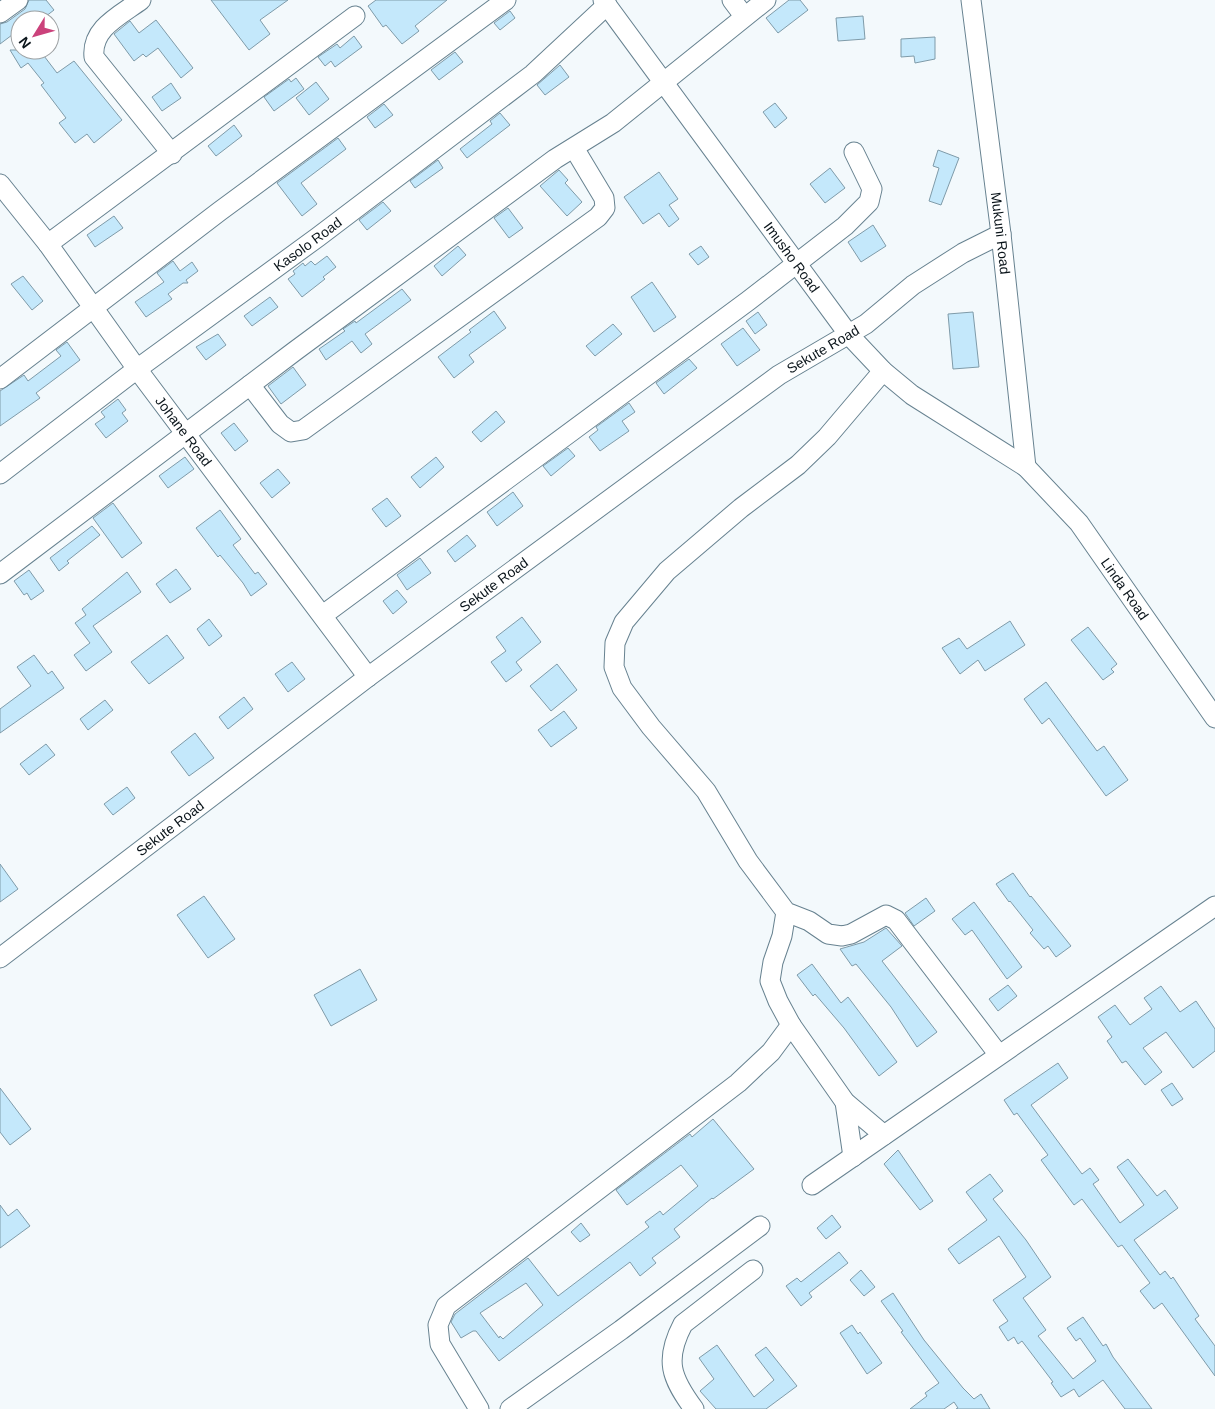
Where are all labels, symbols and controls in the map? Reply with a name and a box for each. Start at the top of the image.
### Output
north arrow [10,10,60,60]
text: N [15,34,34,52]
street label: Mukuni Road [988,191,1013,275]
street label: Kasolo Road [271,214,345,275]
street label: Imusho Road [761,219,823,295]
street label: Sekute Road [784,322,862,377]
street label: Johane Road [152,393,215,469]
street label: Sekute Road [456,554,531,615]
street label: Linda Road [1098,555,1152,623]
street label: Sekute Road [133,797,207,859]

